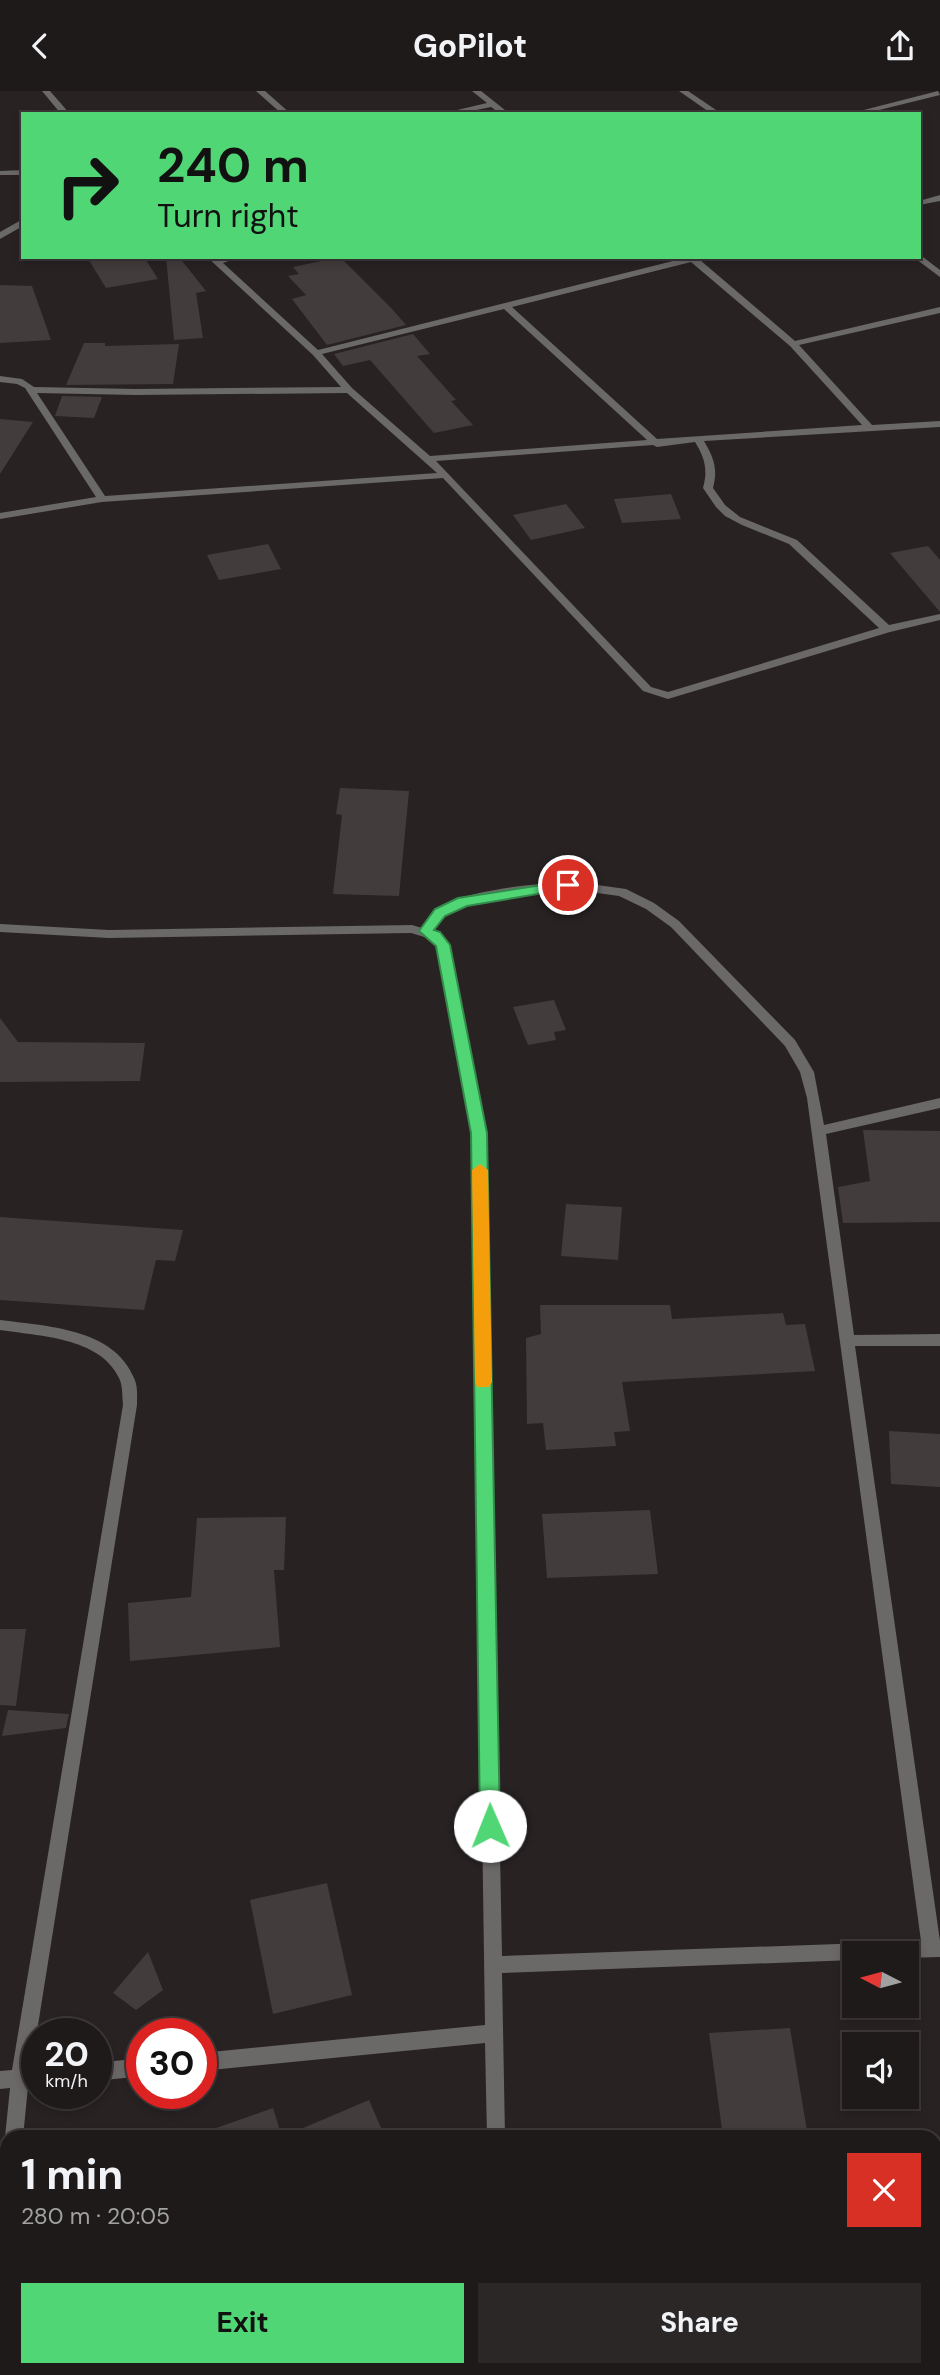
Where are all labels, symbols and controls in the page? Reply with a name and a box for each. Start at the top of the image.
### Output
text: GoPilot [413,25,527,67]
icon: back [21,27,59,65]
icon: share [881,27,919,65]
text: 240 m [157,133,309,197]
icon: right [42,140,133,231]
text: Turn right [157,195,299,237]
pin [538,855,598,915]
icon: arrive [549,866,587,904]
position arrow [453,1789,527,1863]
north arrow [842,1941,919,2018]
map controls [842,1941,919,2109]
speed limit sign: 30 [126,2018,217,2109]
text: 20 [44,2031,89,2077]
button: sound [842,2032,919,2109]
text: km/h [45,2069,88,2093]
text: 1 min [21,2147,123,2202]
button: close [847,2153,921,2227]
text: 280 m · 20:05 [21,2201,170,2231]
button: Exit [21,2283,464,2363]
button: Share [478,2283,921,2363]

